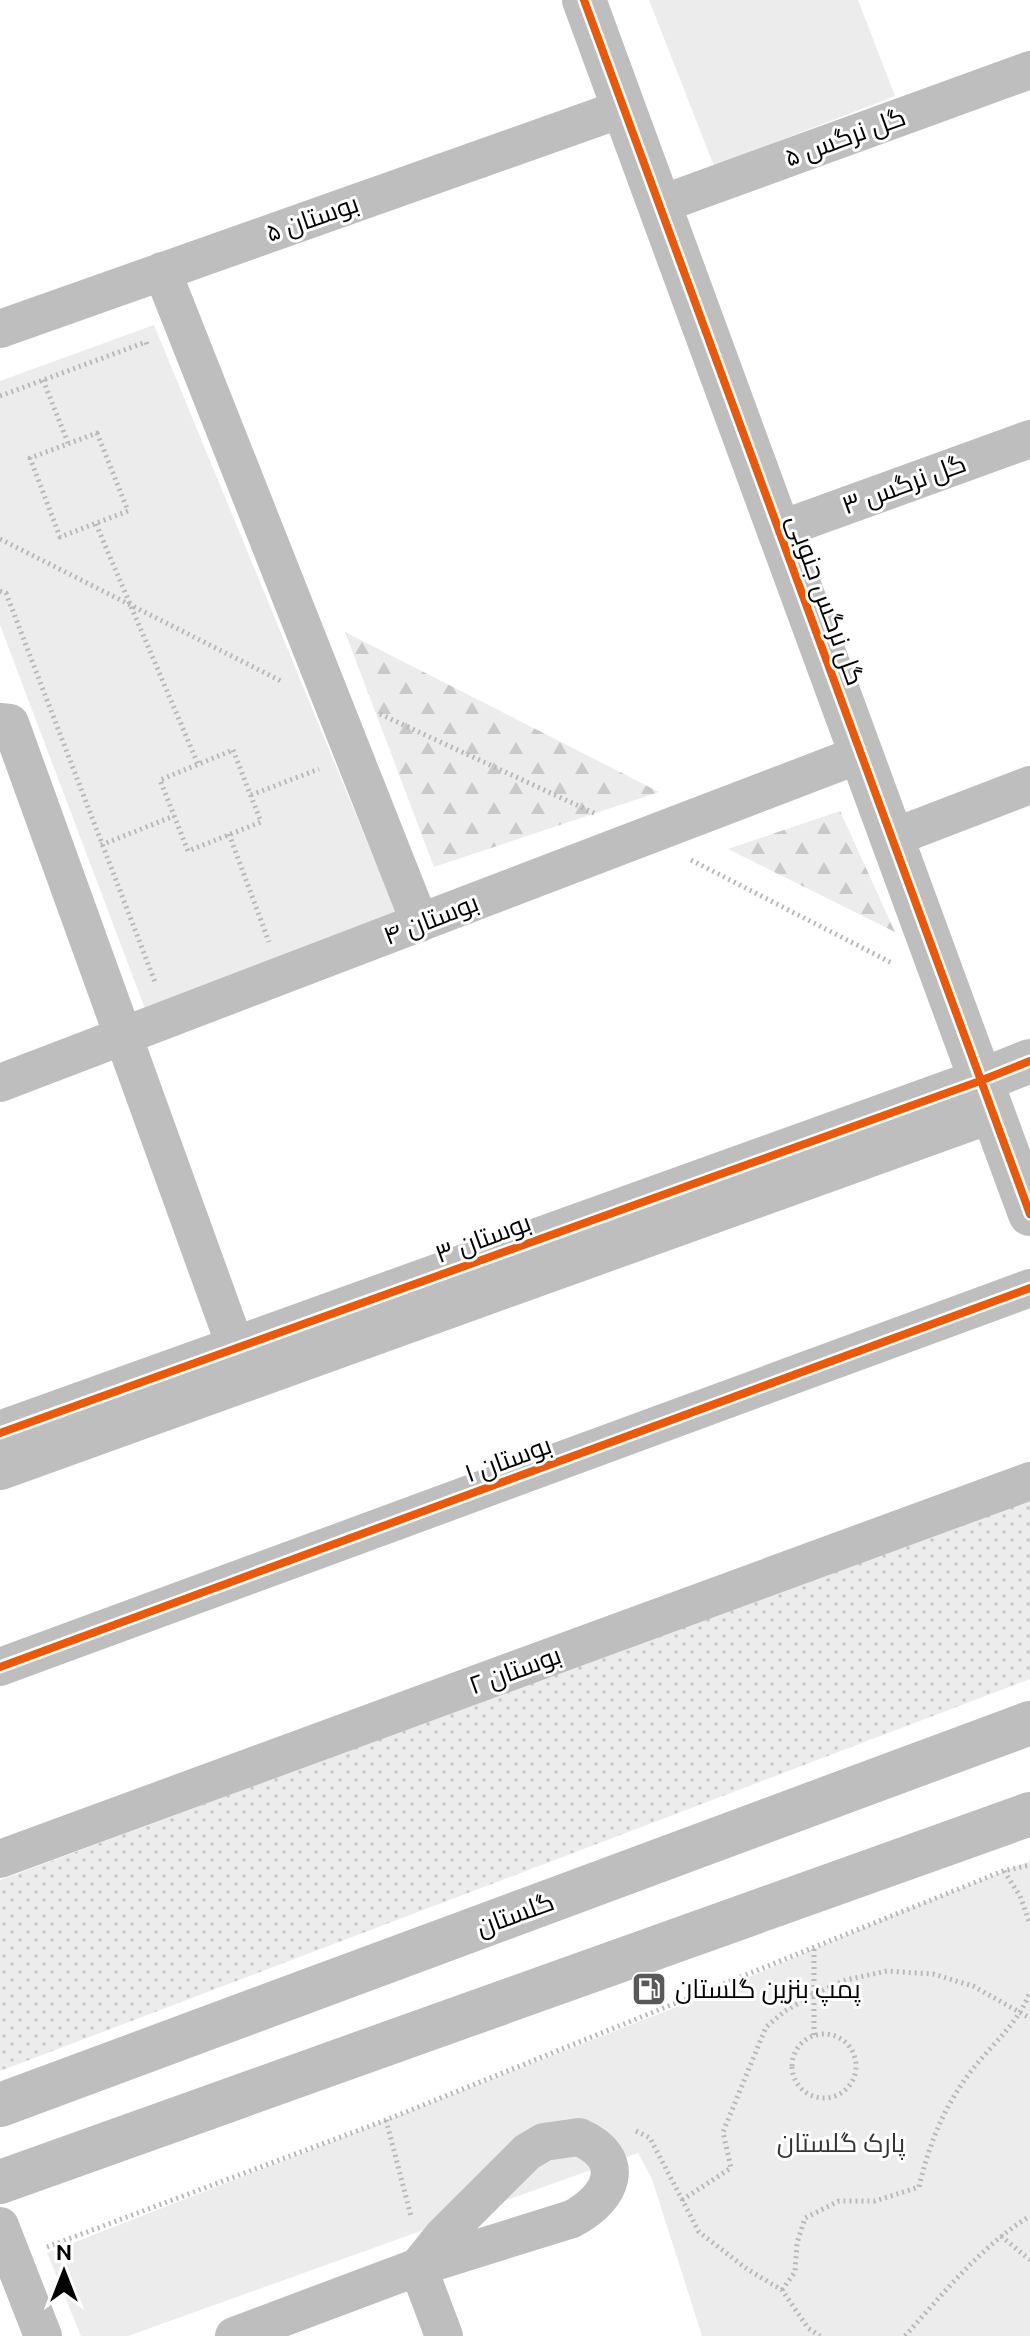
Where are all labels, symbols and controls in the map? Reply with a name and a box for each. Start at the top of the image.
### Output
street label: گل نرگس ۵ [780,101,910,174]
street label: بوستان ۵ [262,188,362,248]
street label: گل نرگس ۳ [838,448,971,521]
street label: گل نرگس جنوبی [780,511,871,690]
street label: بوستان ۴ [379,887,483,951]
street label: بوستان ۳ [431,1207,535,1269]
street label: بوستان ۱ [461,1429,555,1489]
street label: بوستان ۲ [465,1640,565,1700]
street label: گلستان [472,1886,558,1942]
fuel station icon: پمپ بنزین گلستان [630,1970,668,2008]
place label: پمپ بنزین گلستان [675,1974,861,2006]
park label: پارک گلستان [777,2128,905,2160]
north arrow [24,2232,104,2312]
text: N [56,2239,72,2264]

